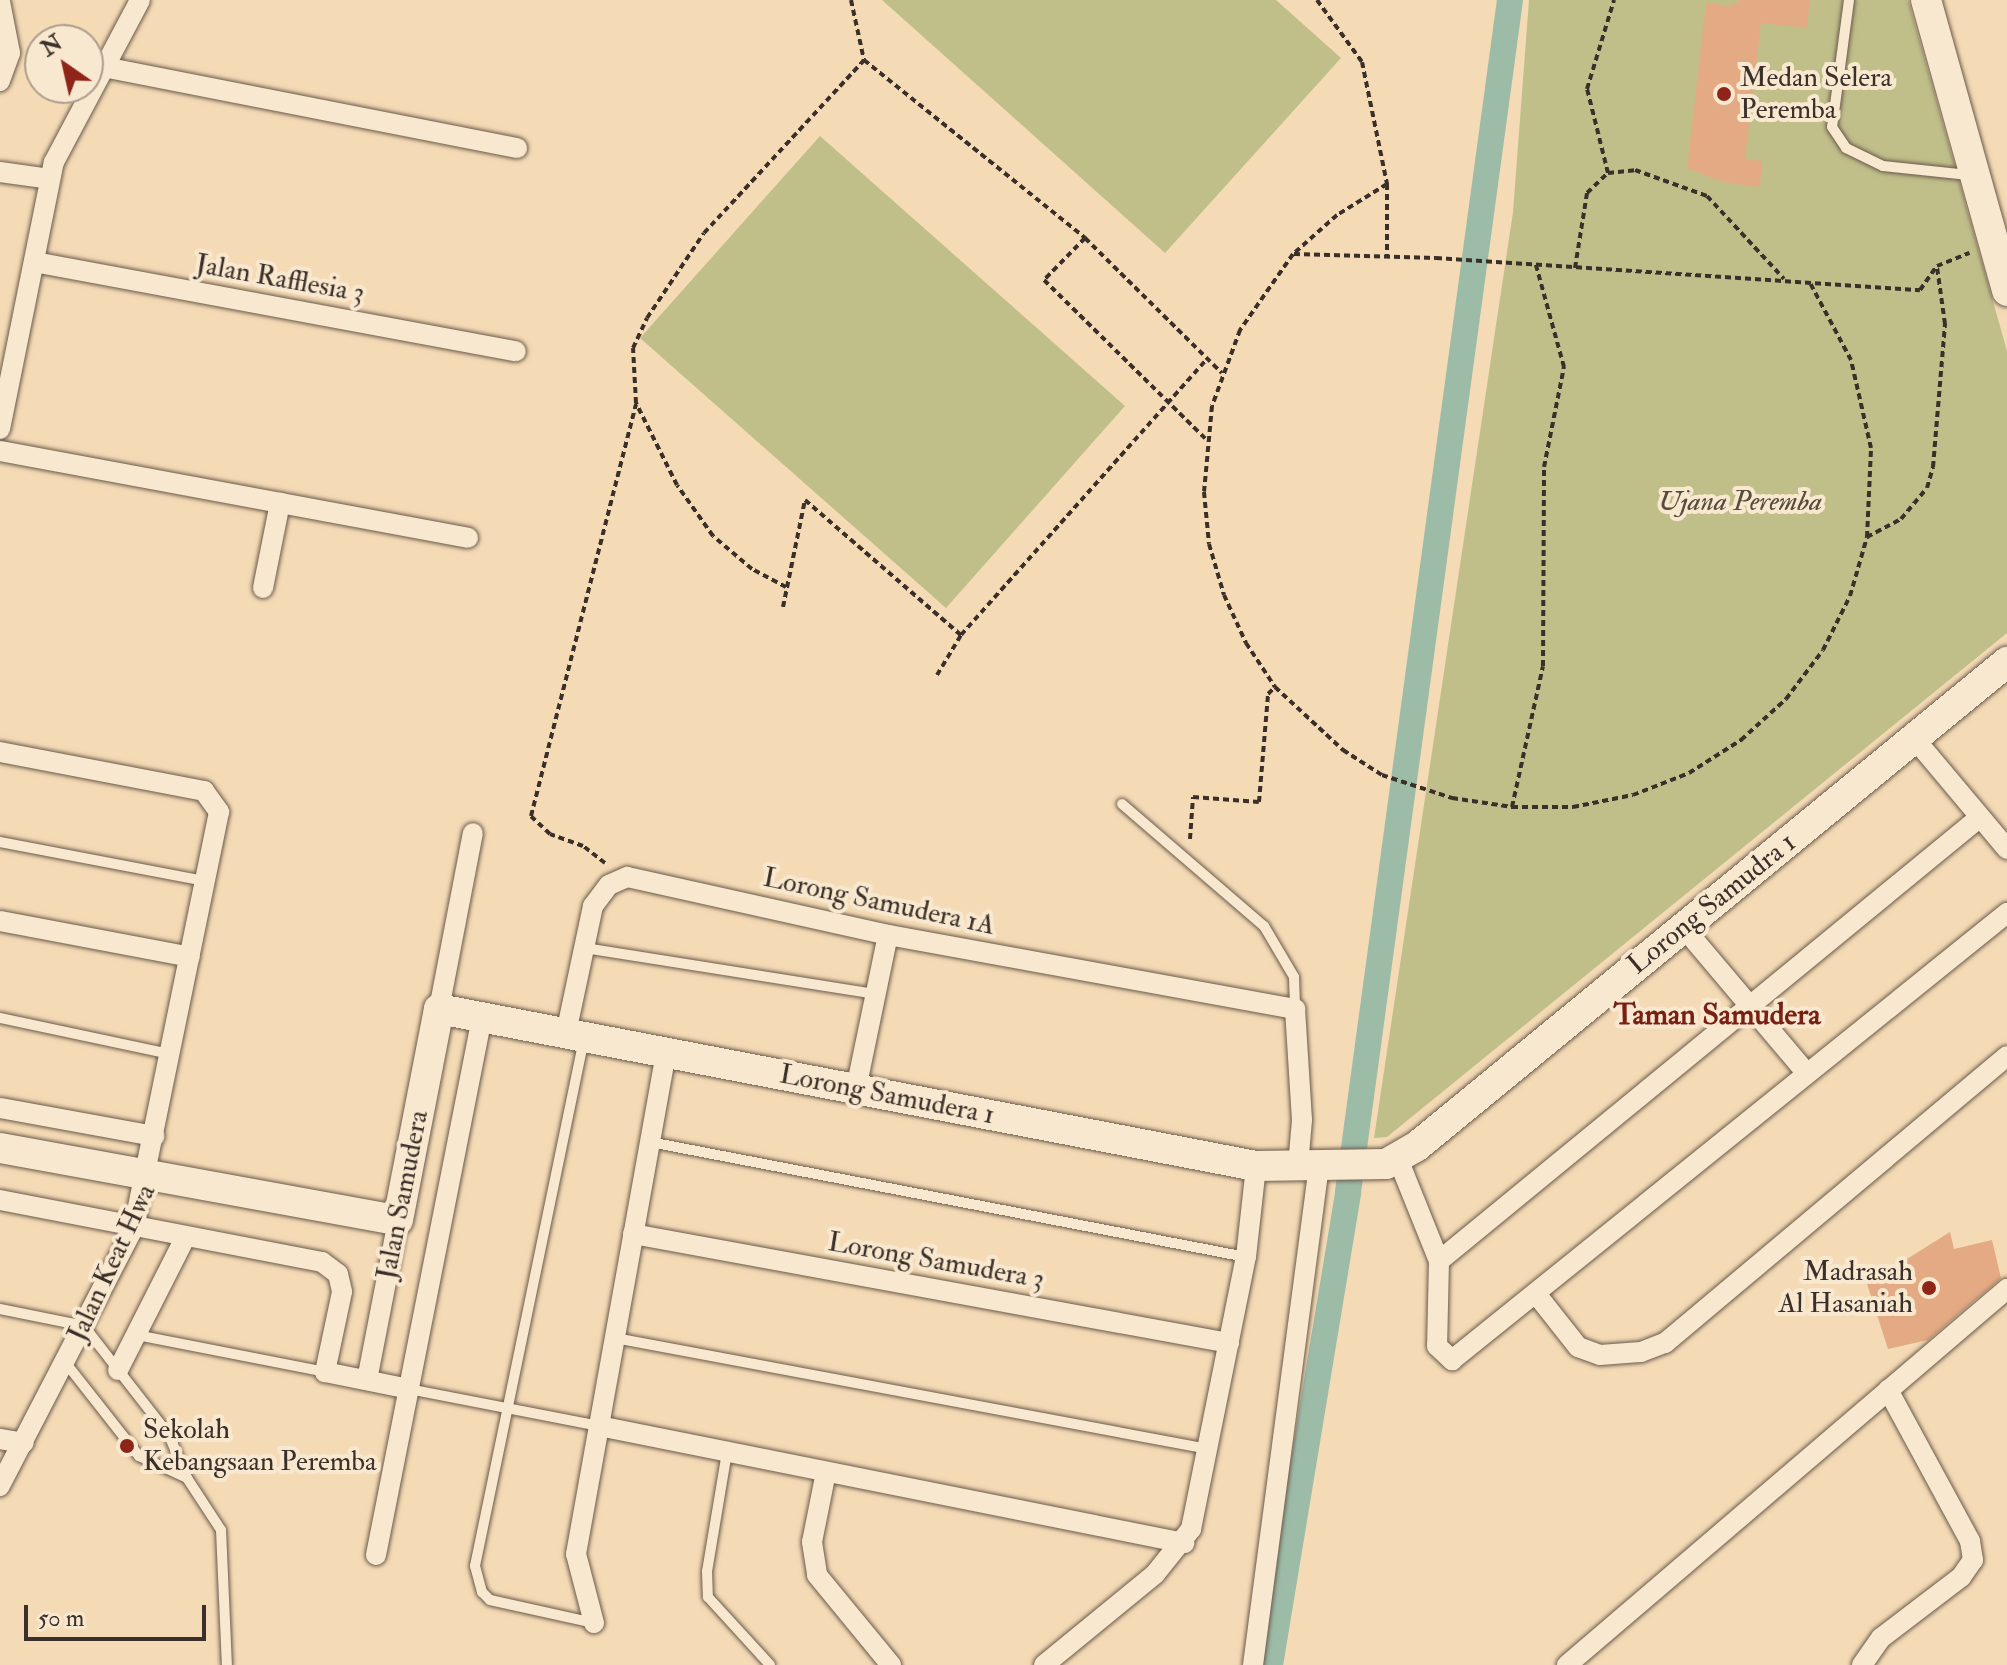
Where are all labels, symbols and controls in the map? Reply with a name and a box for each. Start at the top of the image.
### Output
north arrow [24,24,104,104]
text: N [36,29,68,63]
place label: Medan Selera Peremba [1740,61,1892,127]
marker: Medan Selera Peremba [1715,85,1733,103]
street label: Jalan Rafflesia 3 [193,248,367,310]
park label: Ujana Peremba [1658,485,1822,519]
street label: Lorong Samudra 1 [1621,826,1803,982]
street label: Lorong Samudera 1A [760,861,998,943]
district label: Taman Samudera [1613,997,1821,1033]
street label: Lorong Samudera 1 [777,1058,997,1132]
street label: Jalan Samudera [370,1107,436,1283]
street label: Jalan Keat Hwa [61,1179,163,1347]
street label: Lorong Samudera 3 [825,1225,1047,1297]
place label: Madrasah Al Hasaniah [1778,1255,1913,1321]
marker: Madrasah Al Hasaniah [1920,1279,1938,1297]
place label: Sekolah Kebangsaan Peremba [143,1413,377,1479]
marker: Sekolah Kebangsaan Peremba [118,1437,136,1455]
scale bar [28,1589,210,1639]
text: 50 m [38,1603,84,1634]

